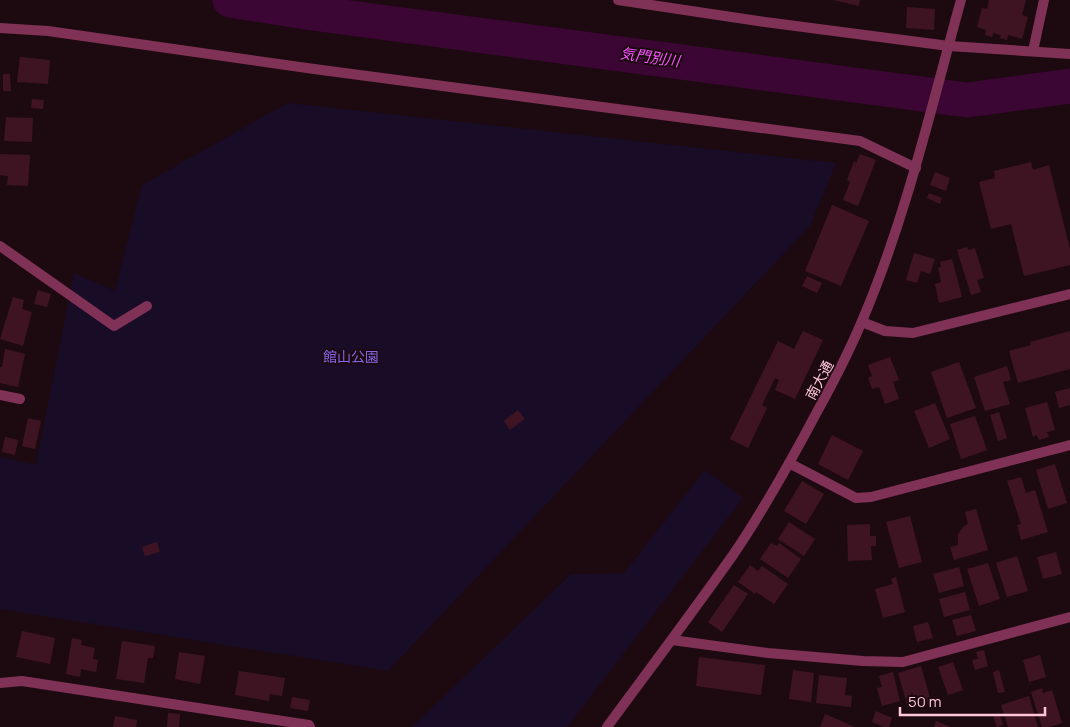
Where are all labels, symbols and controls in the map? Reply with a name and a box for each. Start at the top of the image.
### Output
water label: 気門別川 [619,42,683,72]
park label: 館山公園 [323,347,379,366]
street label: 南大通 [801,357,837,403]
scale bar [900,684,1045,716]
text: 50 m [908,691,942,712]

